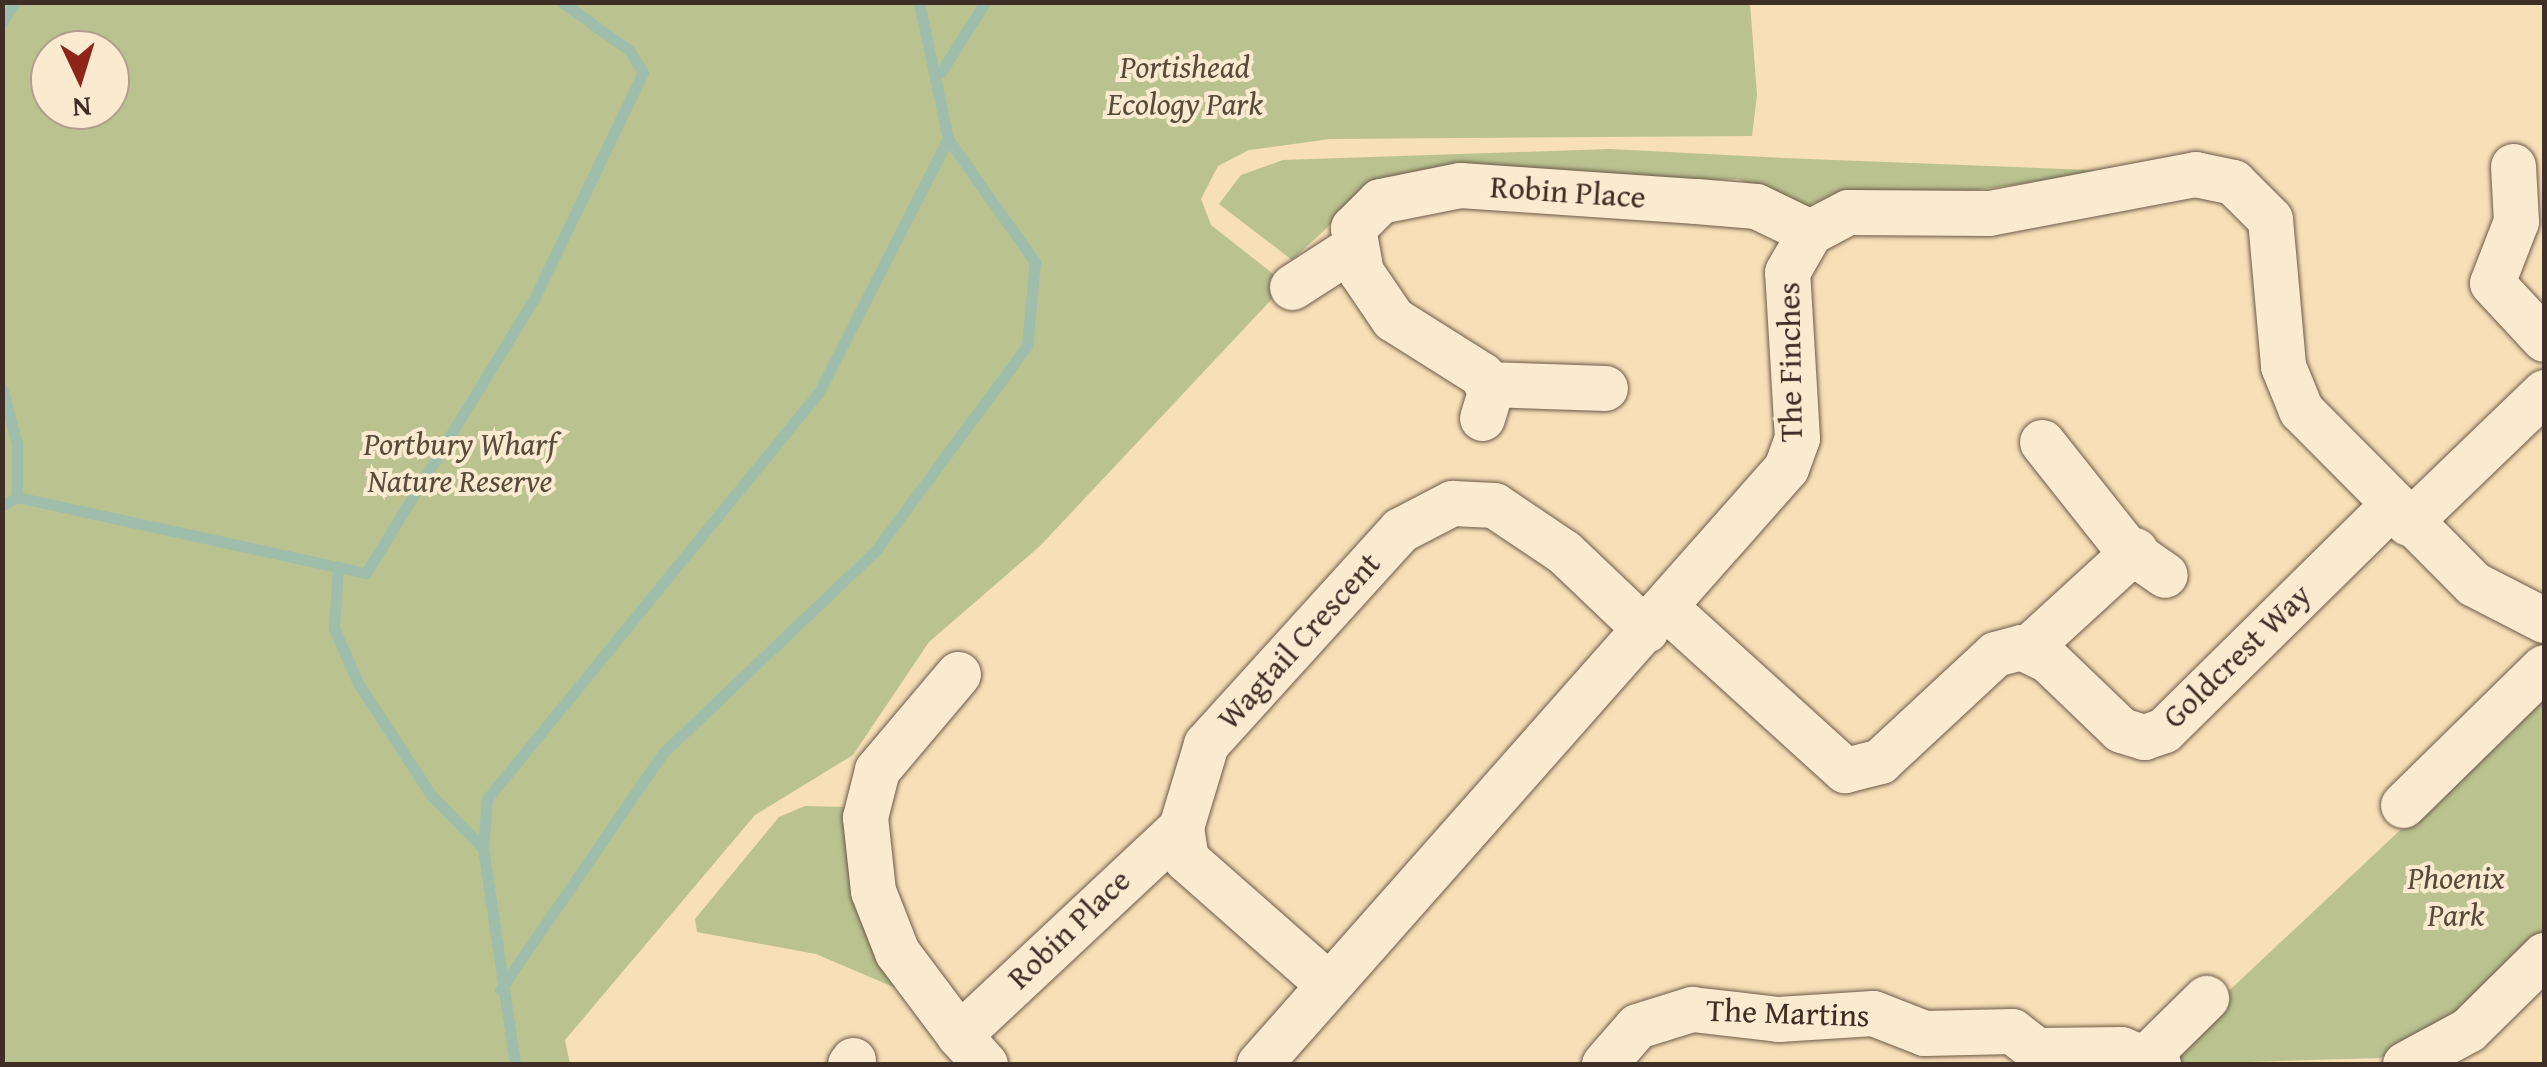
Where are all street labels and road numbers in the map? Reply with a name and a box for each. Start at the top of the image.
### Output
street label: Robin Place [1489,167,1647,217]
street label: The Finches [1769,282,1811,442]
street label: Wagtail Crescent [1210,545,1388,737]
street label: Goldcrest Way [2155,576,2319,736]
street label: Robin Place [1000,861,1138,997]
street label: The Martins [1706,991,1870,1035]

